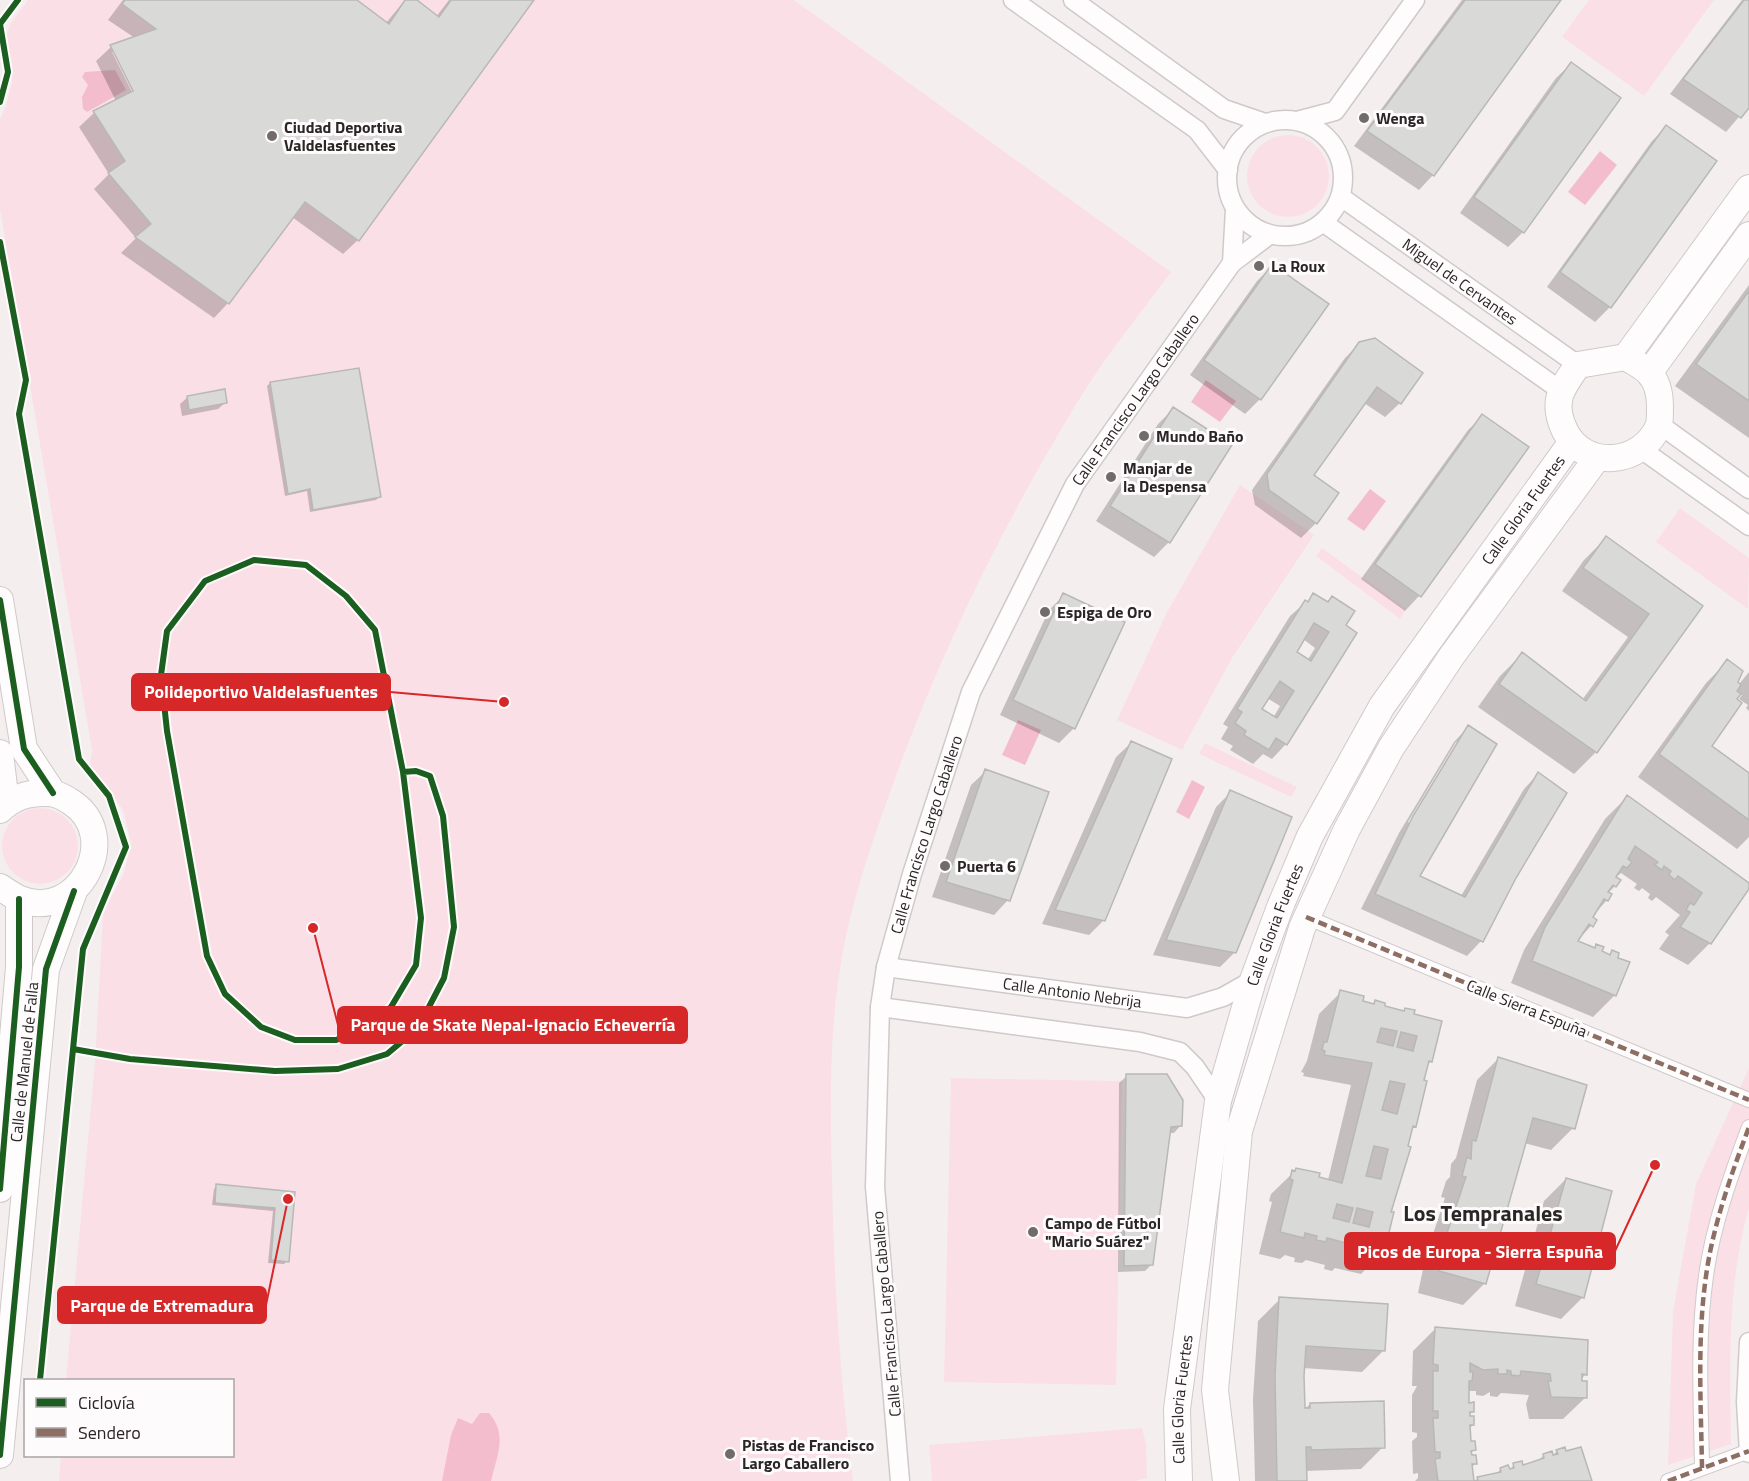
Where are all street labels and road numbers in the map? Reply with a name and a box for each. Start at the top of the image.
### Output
street label: Miguel de Cervantes [1397,232,1523,331]
street label: Calle Francisco Largo Caballero [1066,308,1205,490]
street label: Calle Gloria Fuertes [1475,450,1571,569]
street label: Calle Francisco Largo Caballero [884,732,968,936]
street label: Calle Gloria Fuertes [1240,860,1309,989]
street label: Calle Antonio Nebrija [1001,971,1143,1014]
street label: Calle Sierra Espuña [1463,973,1591,1043]
street label: Calle de Manuel de Falla [4,981,44,1143]
street label: Calle Francisco Largo Caballero [865,1210,907,1418]
street label: Calle Gloria Fuertes [1165,1333,1199,1464]

